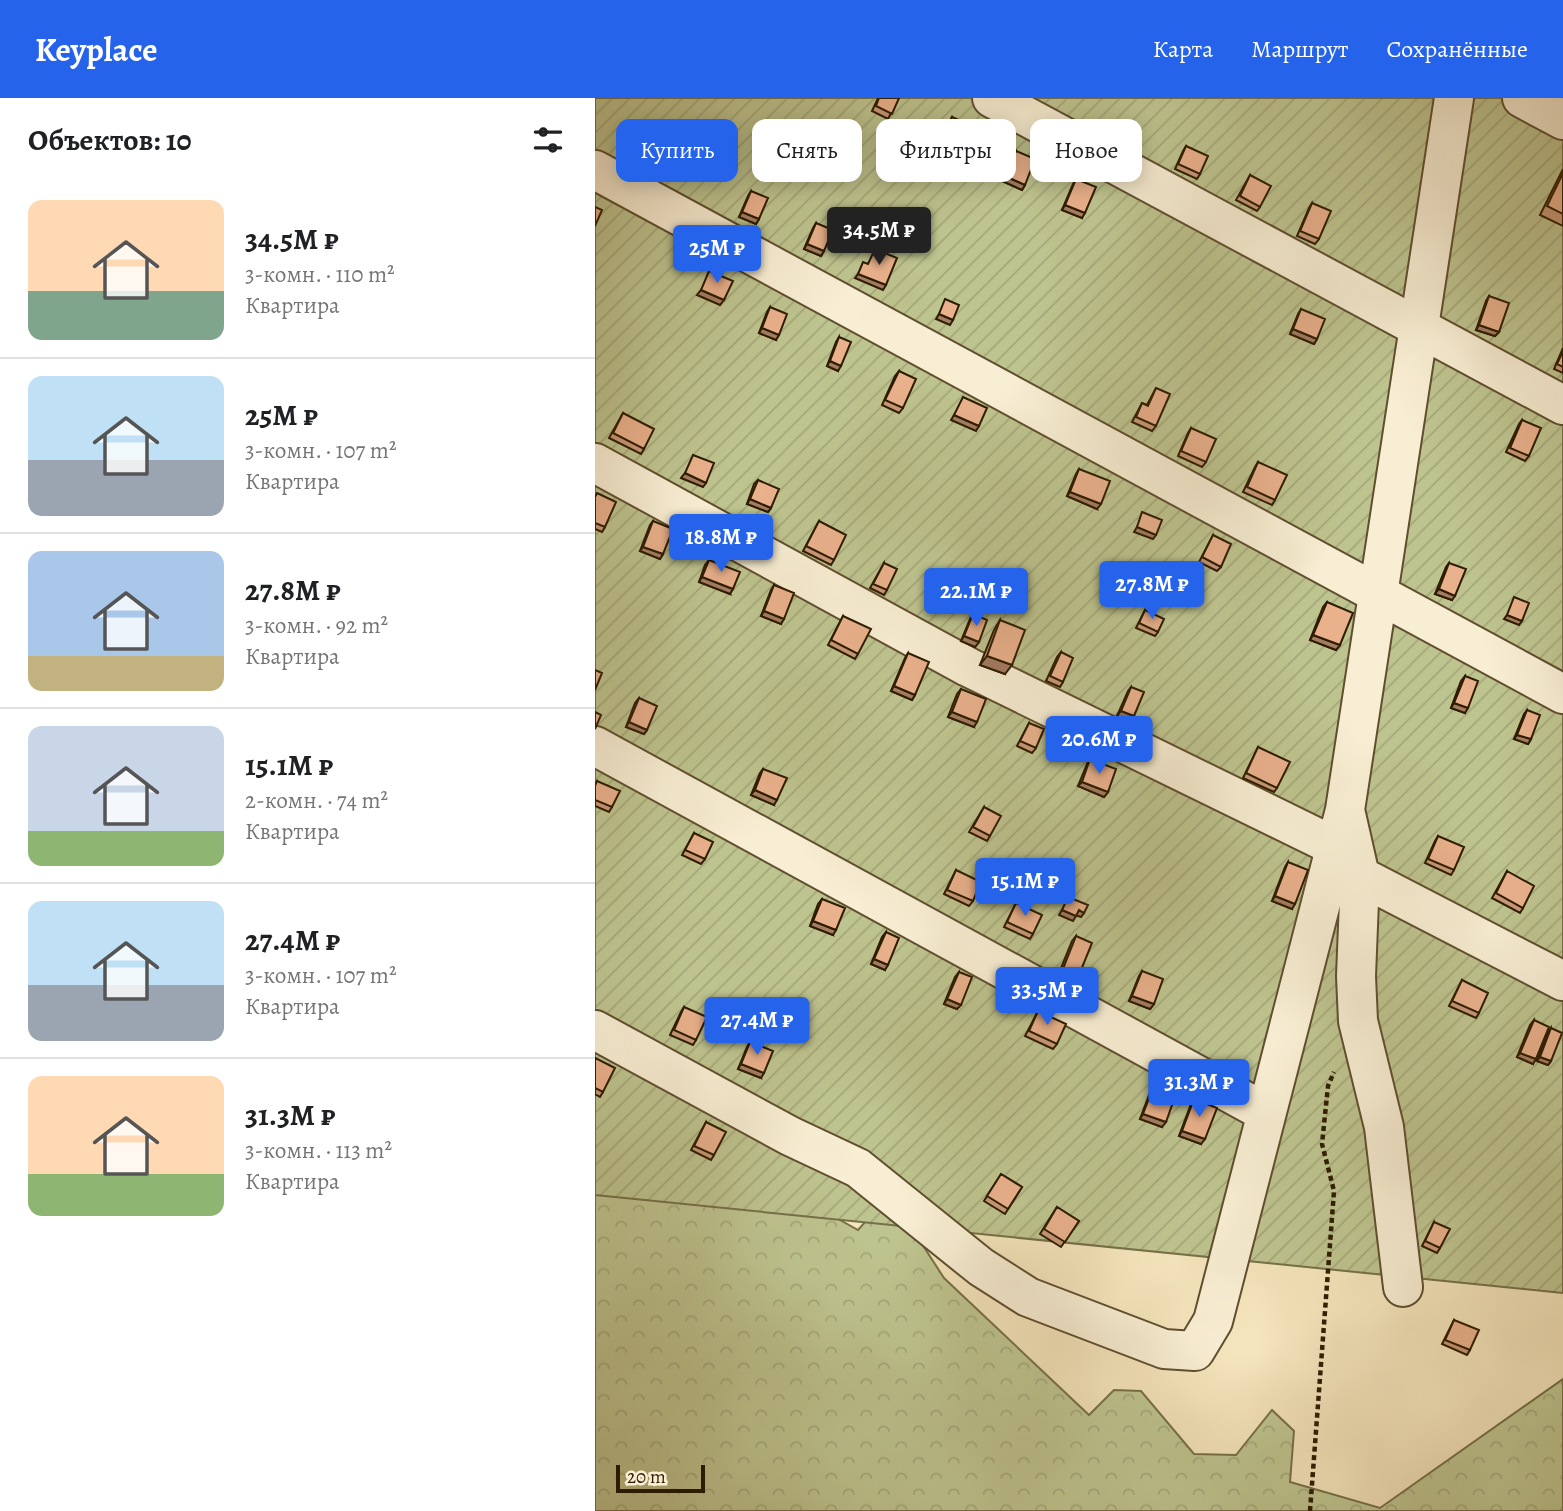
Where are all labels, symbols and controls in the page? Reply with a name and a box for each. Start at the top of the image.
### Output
text: Keyplace [35,27,157,72]
text: Карта [1153,33,1213,65]
text: Маршрут [1251,33,1349,65]
text: Сохранённые [1387,33,1528,65]
chip: Купить [616,119,738,182]
chip: Снять [752,119,862,182]
chip: Фильтры [876,119,1016,182]
chip: Новое [1030,119,1142,182]
text: Объектов: 10 [28,120,191,160]
icon: filters [529,121,567,159]
pin: 34.5M ₽ [814,208,944,267]
text: 34.5M ₽ [843,214,915,245]
text: 34.5M ₽ [245,219,339,259]
pin: 25M ₽ [668,226,766,285]
icon: home [84,228,168,312]
text: 25M ₽ [689,232,745,263]
text: 3-комн. · 110 m² [245,259,395,290]
text: Квартира [245,290,340,321]
text: 25M ₽ [245,395,318,435]
icon: home [84,404,168,488]
text: 3-комн. · 107 m² [245,435,396,466]
text: Квартира [245,466,340,497]
pin: 18.8M ₽ [656,514,786,574]
text: 18.8M ₽ [685,521,757,552]
pin: 27.8M ₽ [1087,561,1217,621]
pin: 22.1M ₽ [911,568,1041,628]
text: 27.8M ₽ [1115,568,1189,599]
text: 27.8M ₽ [245,570,341,610]
text: 22.1M ₽ [940,575,1012,606]
icon: home [84,579,168,663]
text: 3-комн. · 92 m² [245,610,388,641]
text: Квартира [245,641,340,672]
pin: 20.6M ₽ [1034,716,1164,776]
text: 20.6M ₽ [1062,723,1136,754]
text: 15.1M ₽ [245,745,333,785]
icon: home [84,754,168,838]
text: 2-комн. · 74 m² [245,785,388,816]
text: Квартира [245,816,340,847]
pin: 15.1M ₽ [960,858,1090,918]
text: 15.1M ₽ [991,865,1059,896]
text: 27.4M ₽ [245,920,340,960]
icon: home [84,929,168,1013]
text: 3-комн. · 107 m² [245,960,396,991]
pin: 33.5M ₽ [982,968,1112,1027]
text: 33.5M ₽ [1012,974,1082,1005]
text: Квартира [245,991,340,1022]
pin: 27.4M ₽ [692,998,822,1057]
text: 27.4M ₽ [720,1004,794,1035]
pin: 31.3M ₽ [1134,1060,1264,1119]
text: 31.3M ₽ [1164,1066,1234,1097]
text: 31.3M ₽ [245,1095,335,1135]
icon: home [84,1104,168,1188]
text: 3-комн. · 113 m² [245,1135,392,1166]
text: Квартира [245,1166,340,1197]
scale bar [616,1462,705,1494]
text: 20 m [627,1464,666,1490]

